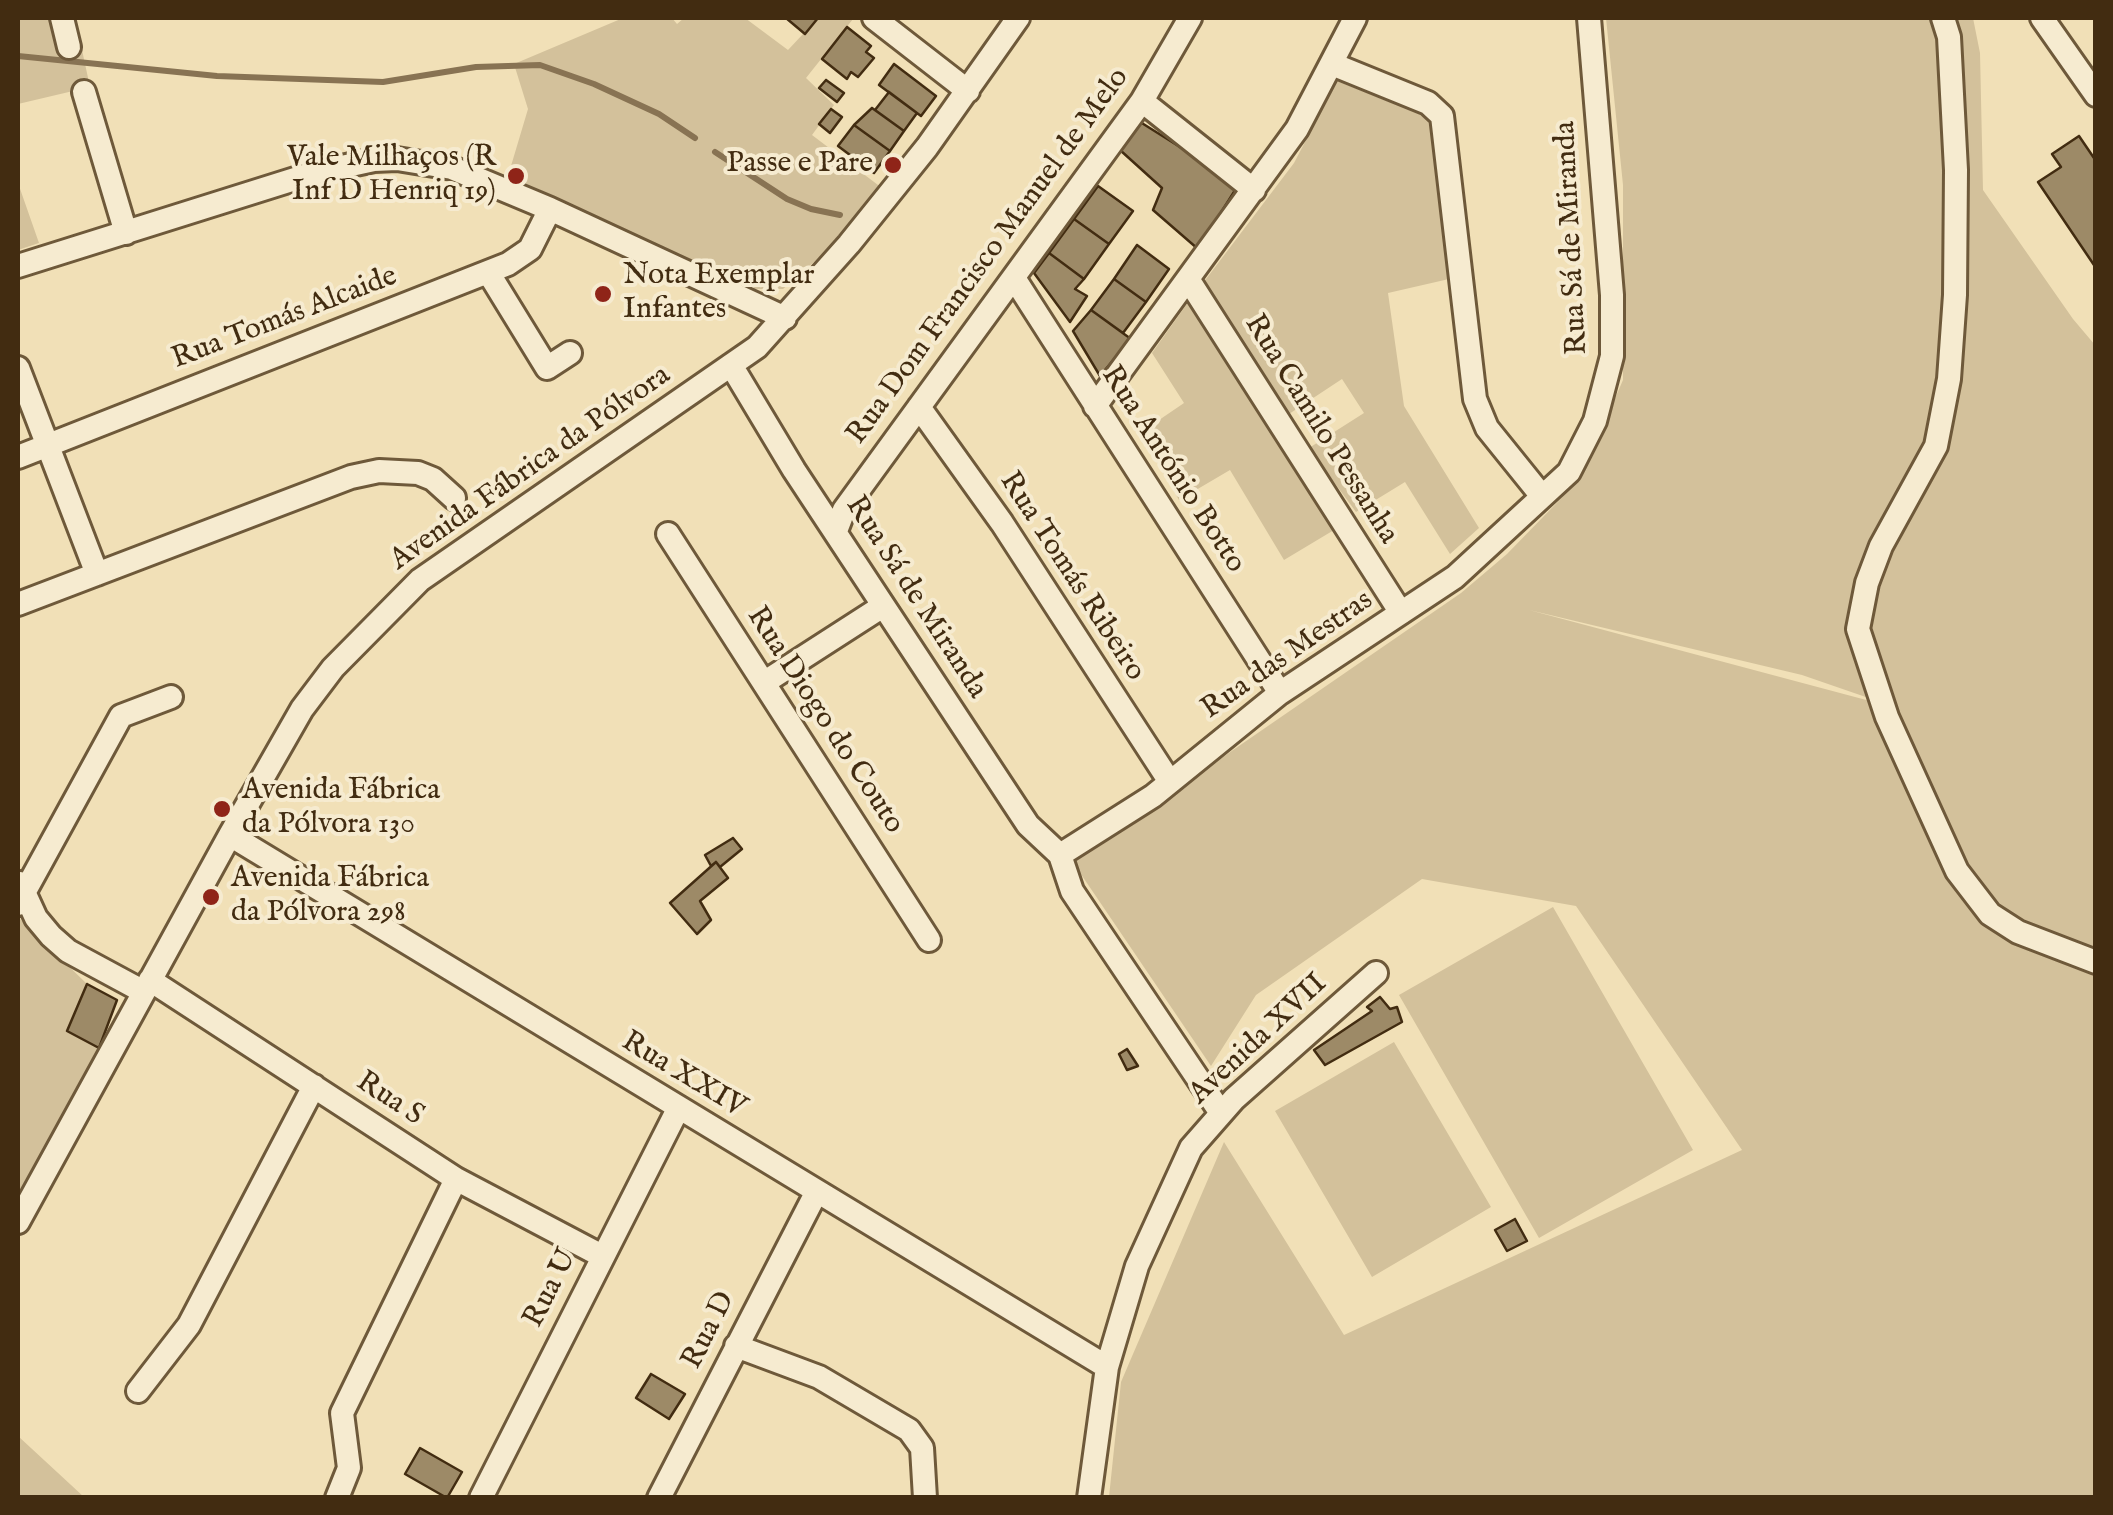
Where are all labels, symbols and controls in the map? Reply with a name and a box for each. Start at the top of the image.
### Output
street label: Rua Dom Francisco Manuel de Melo [840,62,1138,452]
street label: Rua Sá de Miranda [1549,120,1597,356]
place label: Vale Milhaços (R Inf D Henriq 19) [287,141,496,212]
place label: Passe e Pare [726,147,873,183]
marker: Passe e Pare [882,154,904,176]
marker: Vale Milhaços (R Inf D Henriq 19) [505,165,527,187]
place label: Nota Exemplar Infantes [623,259,814,330]
street label: Rua Tomás Alcaide [167,260,403,378]
marker: Nota Exemplar Infantes [592,283,614,305]
street label: Rua Camilo Pessanha [1235,309,1405,551]
street label: Avenida Fábrica da Pólvora [384,358,678,580]
street label: Rua António Botto [1092,360,1252,580]
street label: Rua Tomás Ribeiro [990,466,1152,688]
street label: Rua Sá de Miranda [836,490,994,706]
street label: Rua das Mestras [1195,584,1381,728]
street label: Rua Diogo do Couto [737,601,911,841]
place label: Avenida Fábrica da Pólvora 130 [242,774,440,844]
marker: Avenida Fábrica da Pólvora 130 [211,798,233,820]
place label: Avenida Fábrica da Pólvora 298 [231,862,429,932]
marker: Avenida Fábrica da Pólvora 298 [200,886,222,908]
street label: Avenida XVII [1182,967,1336,1113]
street label: Rua XXIV [614,1025,752,1127]
street label: Rua S [349,1065,429,1135]
street label: Rua U [517,1244,587,1334]
street label: Rua D [675,1286,745,1376]

